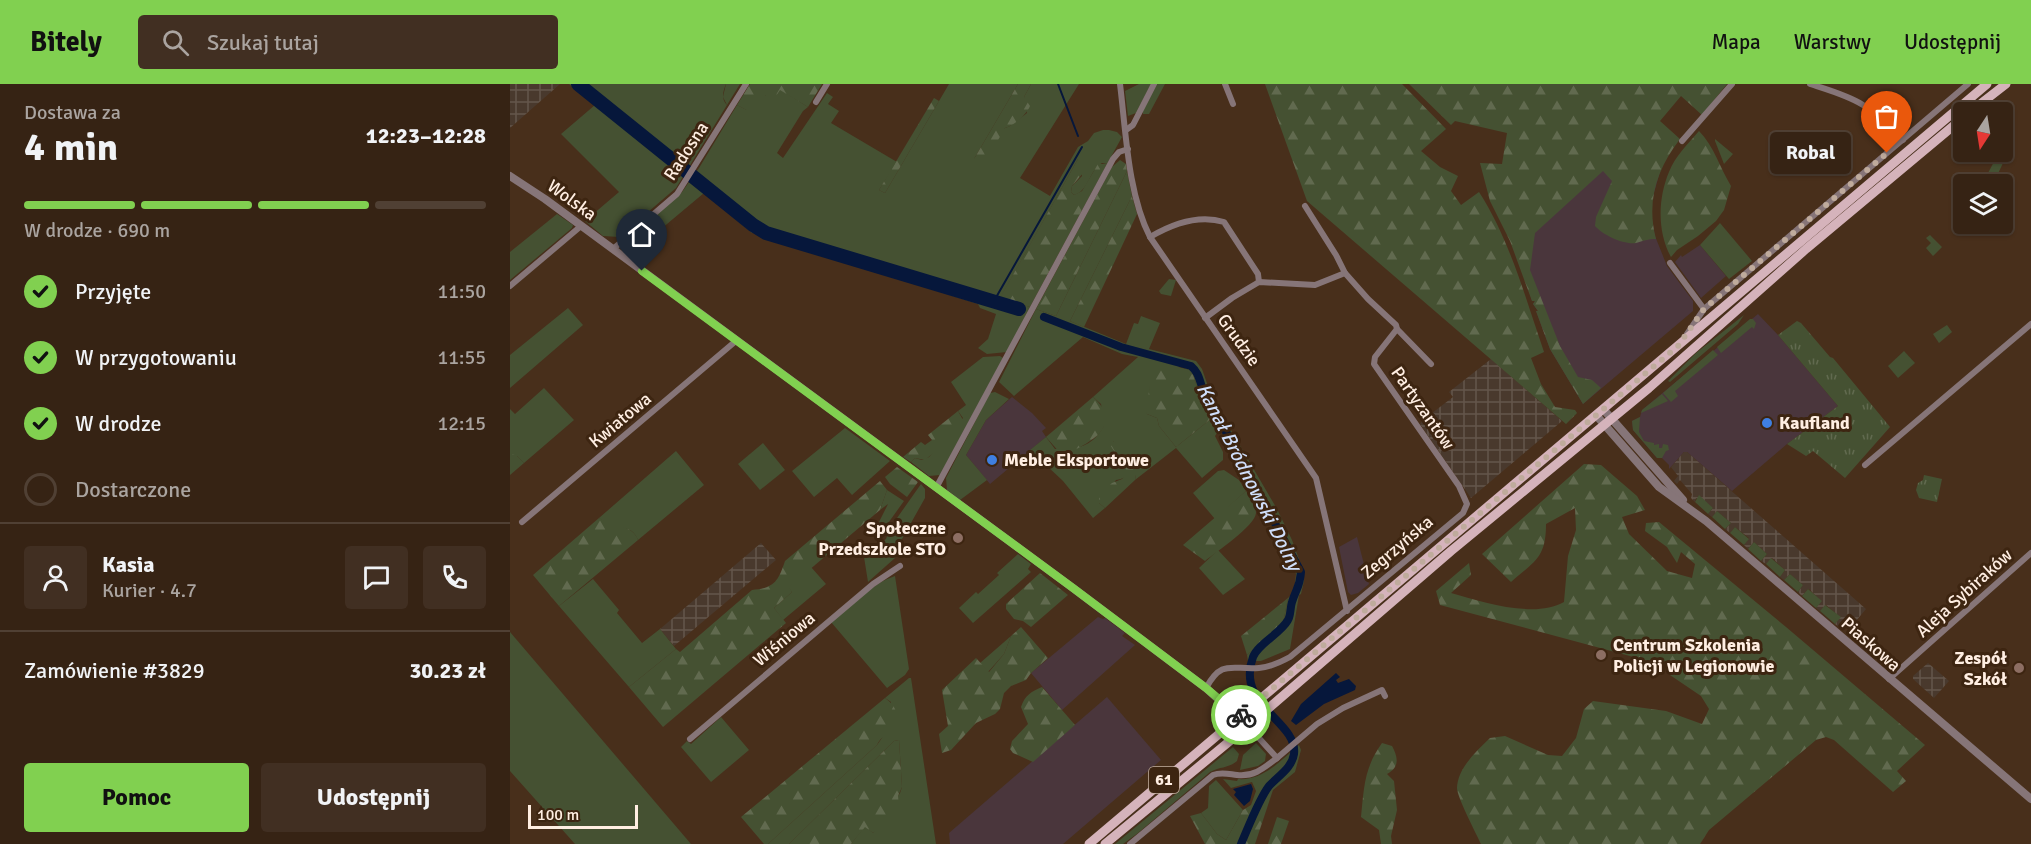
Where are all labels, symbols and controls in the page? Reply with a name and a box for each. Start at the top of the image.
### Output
search box [138,15,558,69]
text: Bitely [30,25,102,59]
icon: search [159,26,192,59]
text: Szukaj tutaj [207,29,319,56]
text: Mapa [1711,29,1761,55]
text: Warstwy [1794,29,1871,55]
text: Udostępnij [1904,29,2001,55]
pin [1861,91,1912,153]
text: Dostawa za [24,100,121,125]
icon: bag [1870,100,1903,133]
north arrow [1953,102,2013,162]
map controls [1953,102,2013,234]
street label: Radosna [659,118,713,184]
text: 12:23–12:28 [366,122,486,149]
text: 4 min [24,123,118,171]
callout: Robal [1770,132,1851,174]
text: Robal [1786,140,1835,165]
button: layers [1953,174,2013,234]
street label: Wolska [543,175,601,225]
pin [616,209,667,271]
text: W drodze · 690 m [24,218,170,243]
icon: home [625,218,658,251]
icon: check [24,275,57,308]
text: Przyjęte [75,278,151,305]
text: 11:50 [437,279,486,304]
street label: Grudzie [1213,309,1265,371]
icon: check [24,341,57,374]
text: W przygotowaniu [75,344,237,371]
text: 11:55 [437,345,486,370]
street label: Partyzantów [1386,362,1460,454]
water label: Kanał Bródnowski Dolny [1191,379,1308,577]
street label: Kwiatowa [584,388,656,452]
icon: check [24,407,57,440]
text: W drodze [75,410,162,437]
text: 12:15 [437,411,486,436]
place label: Kaufland [1779,412,1850,434]
marker: Kaufland [1760,416,1774,430]
place label: Meble Eksportowe [1004,449,1149,471]
marker: Meble Eksportowe [985,453,999,467]
text: Dostarczone [75,476,191,503]
street label: Zegrzyńska [1357,511,1437,583]
place label: Społeczne Przedszkole STO [818,517,946,560]
marker: Społeczne Przedszkole STO [951,531,965,545]
street label: Aleja Sybiraków [1911,544,2017,642]
button: person [24,546,87,609]
button: chat [345,546,408,609]
button: phone [423,546,486,609]
text: Kasia [102,551,155,578]
text: Kurier · 4.7 [102,578,197,603]
street label: Wiśniowa [749,607,819,671]
street label: Piaskowa [1837,612,1905,676]
place label: Centrum Szkolenia Policji w Legionowie [1613,634,1775,677]
place label: Zespół Szkół [1954,647,2007,690]
marker: Centrum Szkolenia Policji w Legionowie [1594,648,1608,662]
text: Zamówienie #3829 [24,657,205,684]
text: 30.23 zł [409,657,486,684]
marker: Zespół Szkół [2012,661,2026,675]
courier [1211,685,1271,745]
icon: bike [1225,699,1258,732]
button: Pomoc [24,763,249,832]
button: Udostępnij [261,763,486,832]
road number: 61 [1149,767,1179,793]
scale bar [528,802,638,830]
text: 100 m [537,805,579,825]

